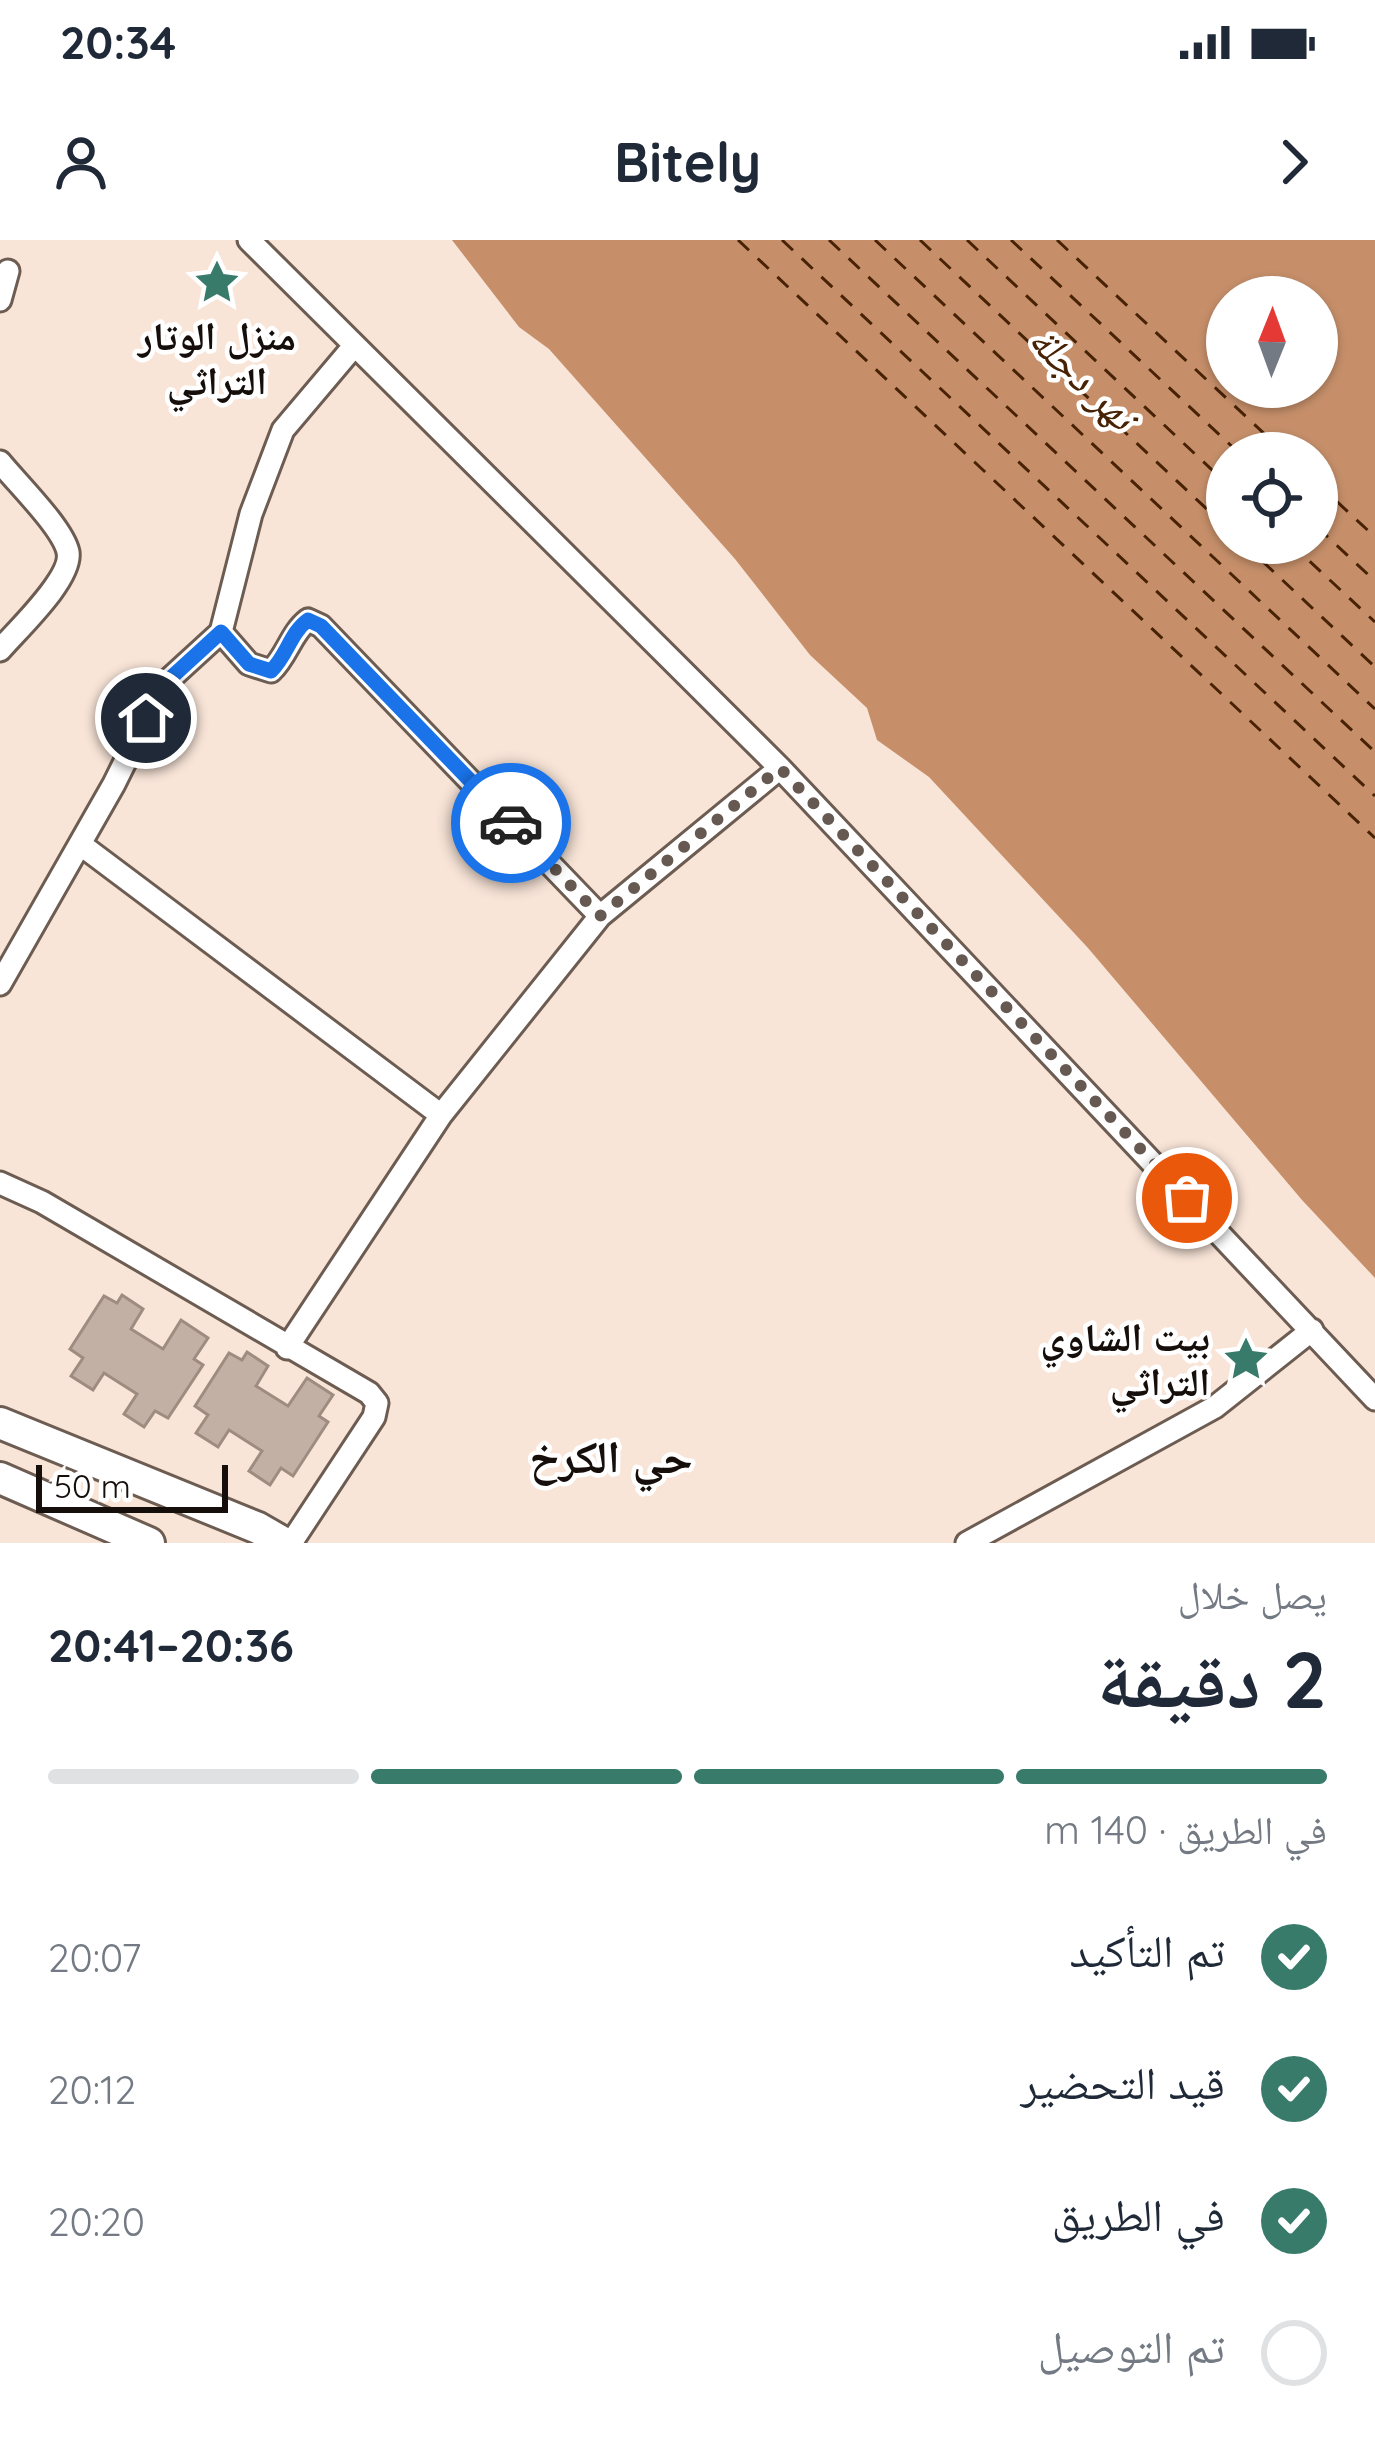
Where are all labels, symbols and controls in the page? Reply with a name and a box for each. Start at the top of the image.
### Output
text: 20:34 [60,14,176,70]
text: Bitely [614,128,761,196]
icon: person [48,129,114,195]
icon: forward [1261,129,1327,195]
place icon: منزل الوتار التراثي [192,257,242,307]
north arrow [1206,276,1338,408]
map controls [1206,276,1338,564]
place label: منزل الوتار التراثي [136,311,296,413]
water label: نهر دجلة [1018,313,1153,445]
button: locate [1206,432,1338,564]
pin [95,667,197,769]
icon: home [113,685,179,751]
courier [451,763,571,883]
icon: car [478,790,544,856]
pin [1136,1147,1238,1249]
icon: bag [1154,1165,1220,1231]
place label: بيت الشاوي التراثي [1040,1312,1210,1414]
place icon: بيت الشاوي التراثي [1221,1334,1271,1384]
district label: حي الكرخ [529,1428,693,1493]
scale bar [36,1459,228,1512]
text: 50 m [54,1465,131,1506]
text: يصل خلال [1178,1570,1327,1619]
text: 20:36–20:41 [48,1617,294,1673]
text: 2 دقيقة [1097,1630,1327,1728]
text: في الطريق · 140 m [1044,1805,1327,1854]
text: تم التأكيد [1069,1922,1225,1978]
icon: check [1261,1924,1327,1990]
text: 20:07 [48,1933,141,1982]
text: قيد التحضير [1020,2054,1225,2110]
icon: check [1261,2056,1327,2122]
text: 20:12 [48,2065,136,2114]
text: في الطريق [1052,2186,1225,2242]
icon: check [1261,2188,1327,2254]
text: 20:20 [48,2197,145,2246]
text: تم التوصيل [1038,2318,1225,2374]

